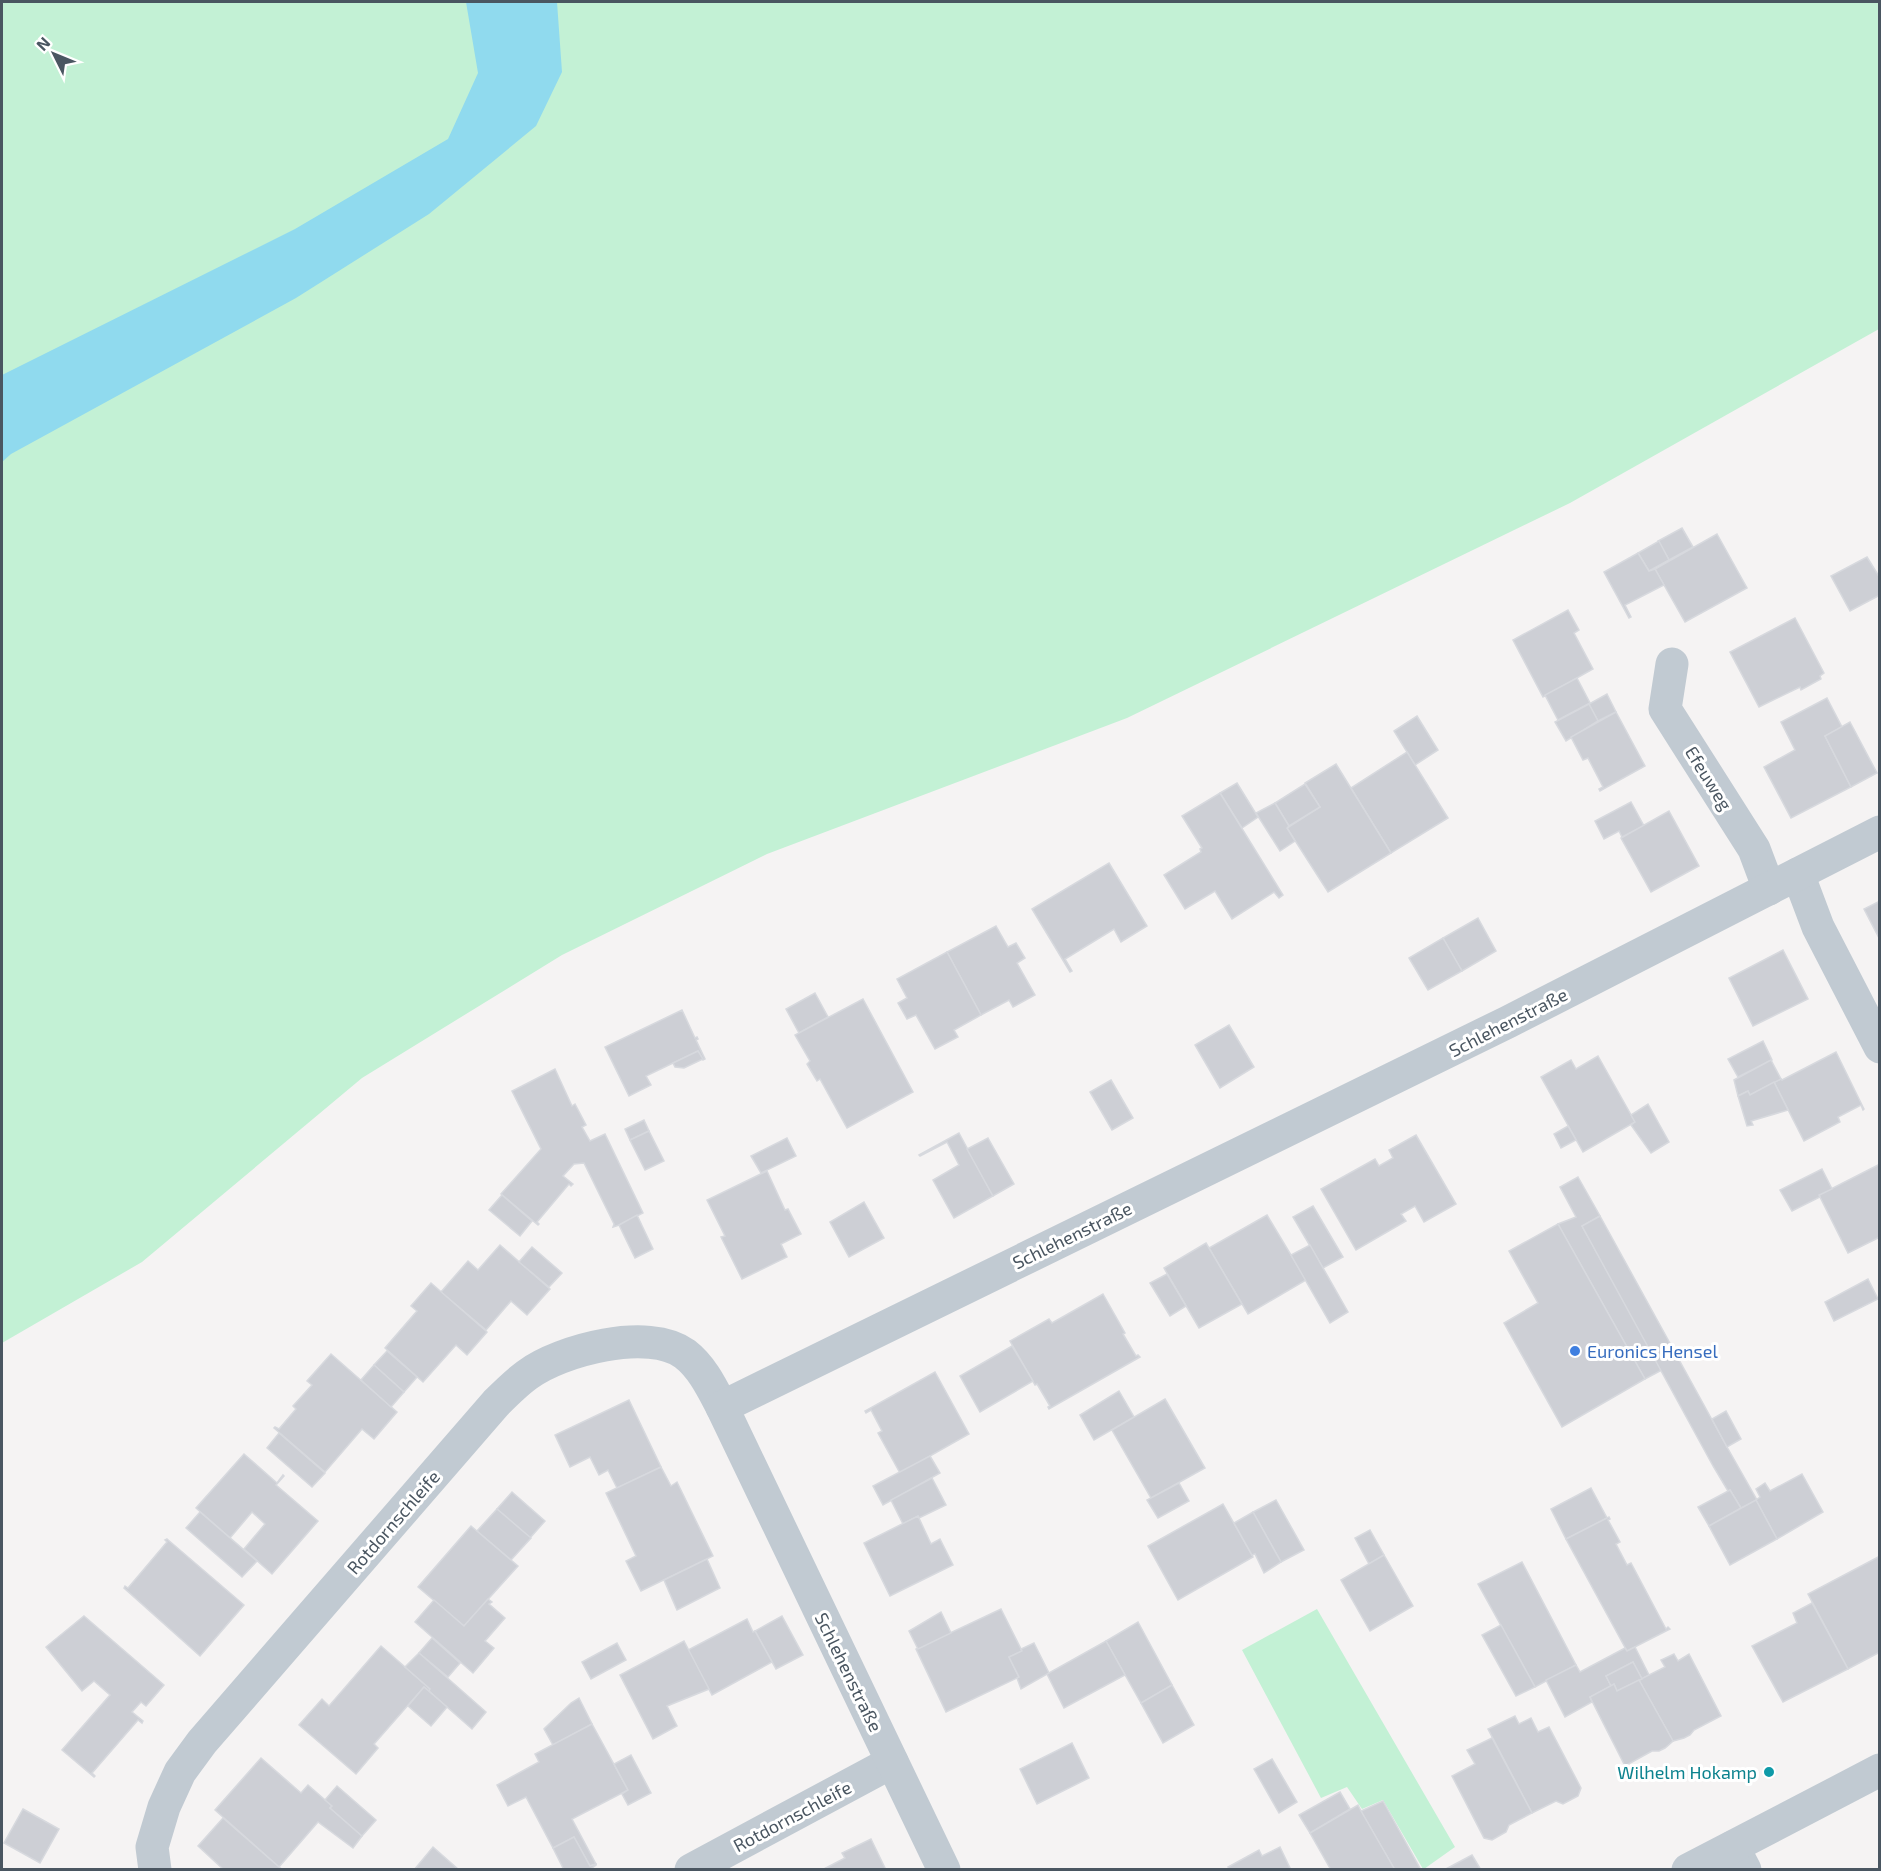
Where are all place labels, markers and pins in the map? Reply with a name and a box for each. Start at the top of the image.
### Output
place label: Euronics Hensel [1587,1340,1718,1362]
marker: Euronics Hensel [1568,1344,1582,1358]
place label: Wilhelm Hokamp [1617,1761,1757,1783]
marker: Wilhelm Hokamp [1762,1765,1776,1779]

